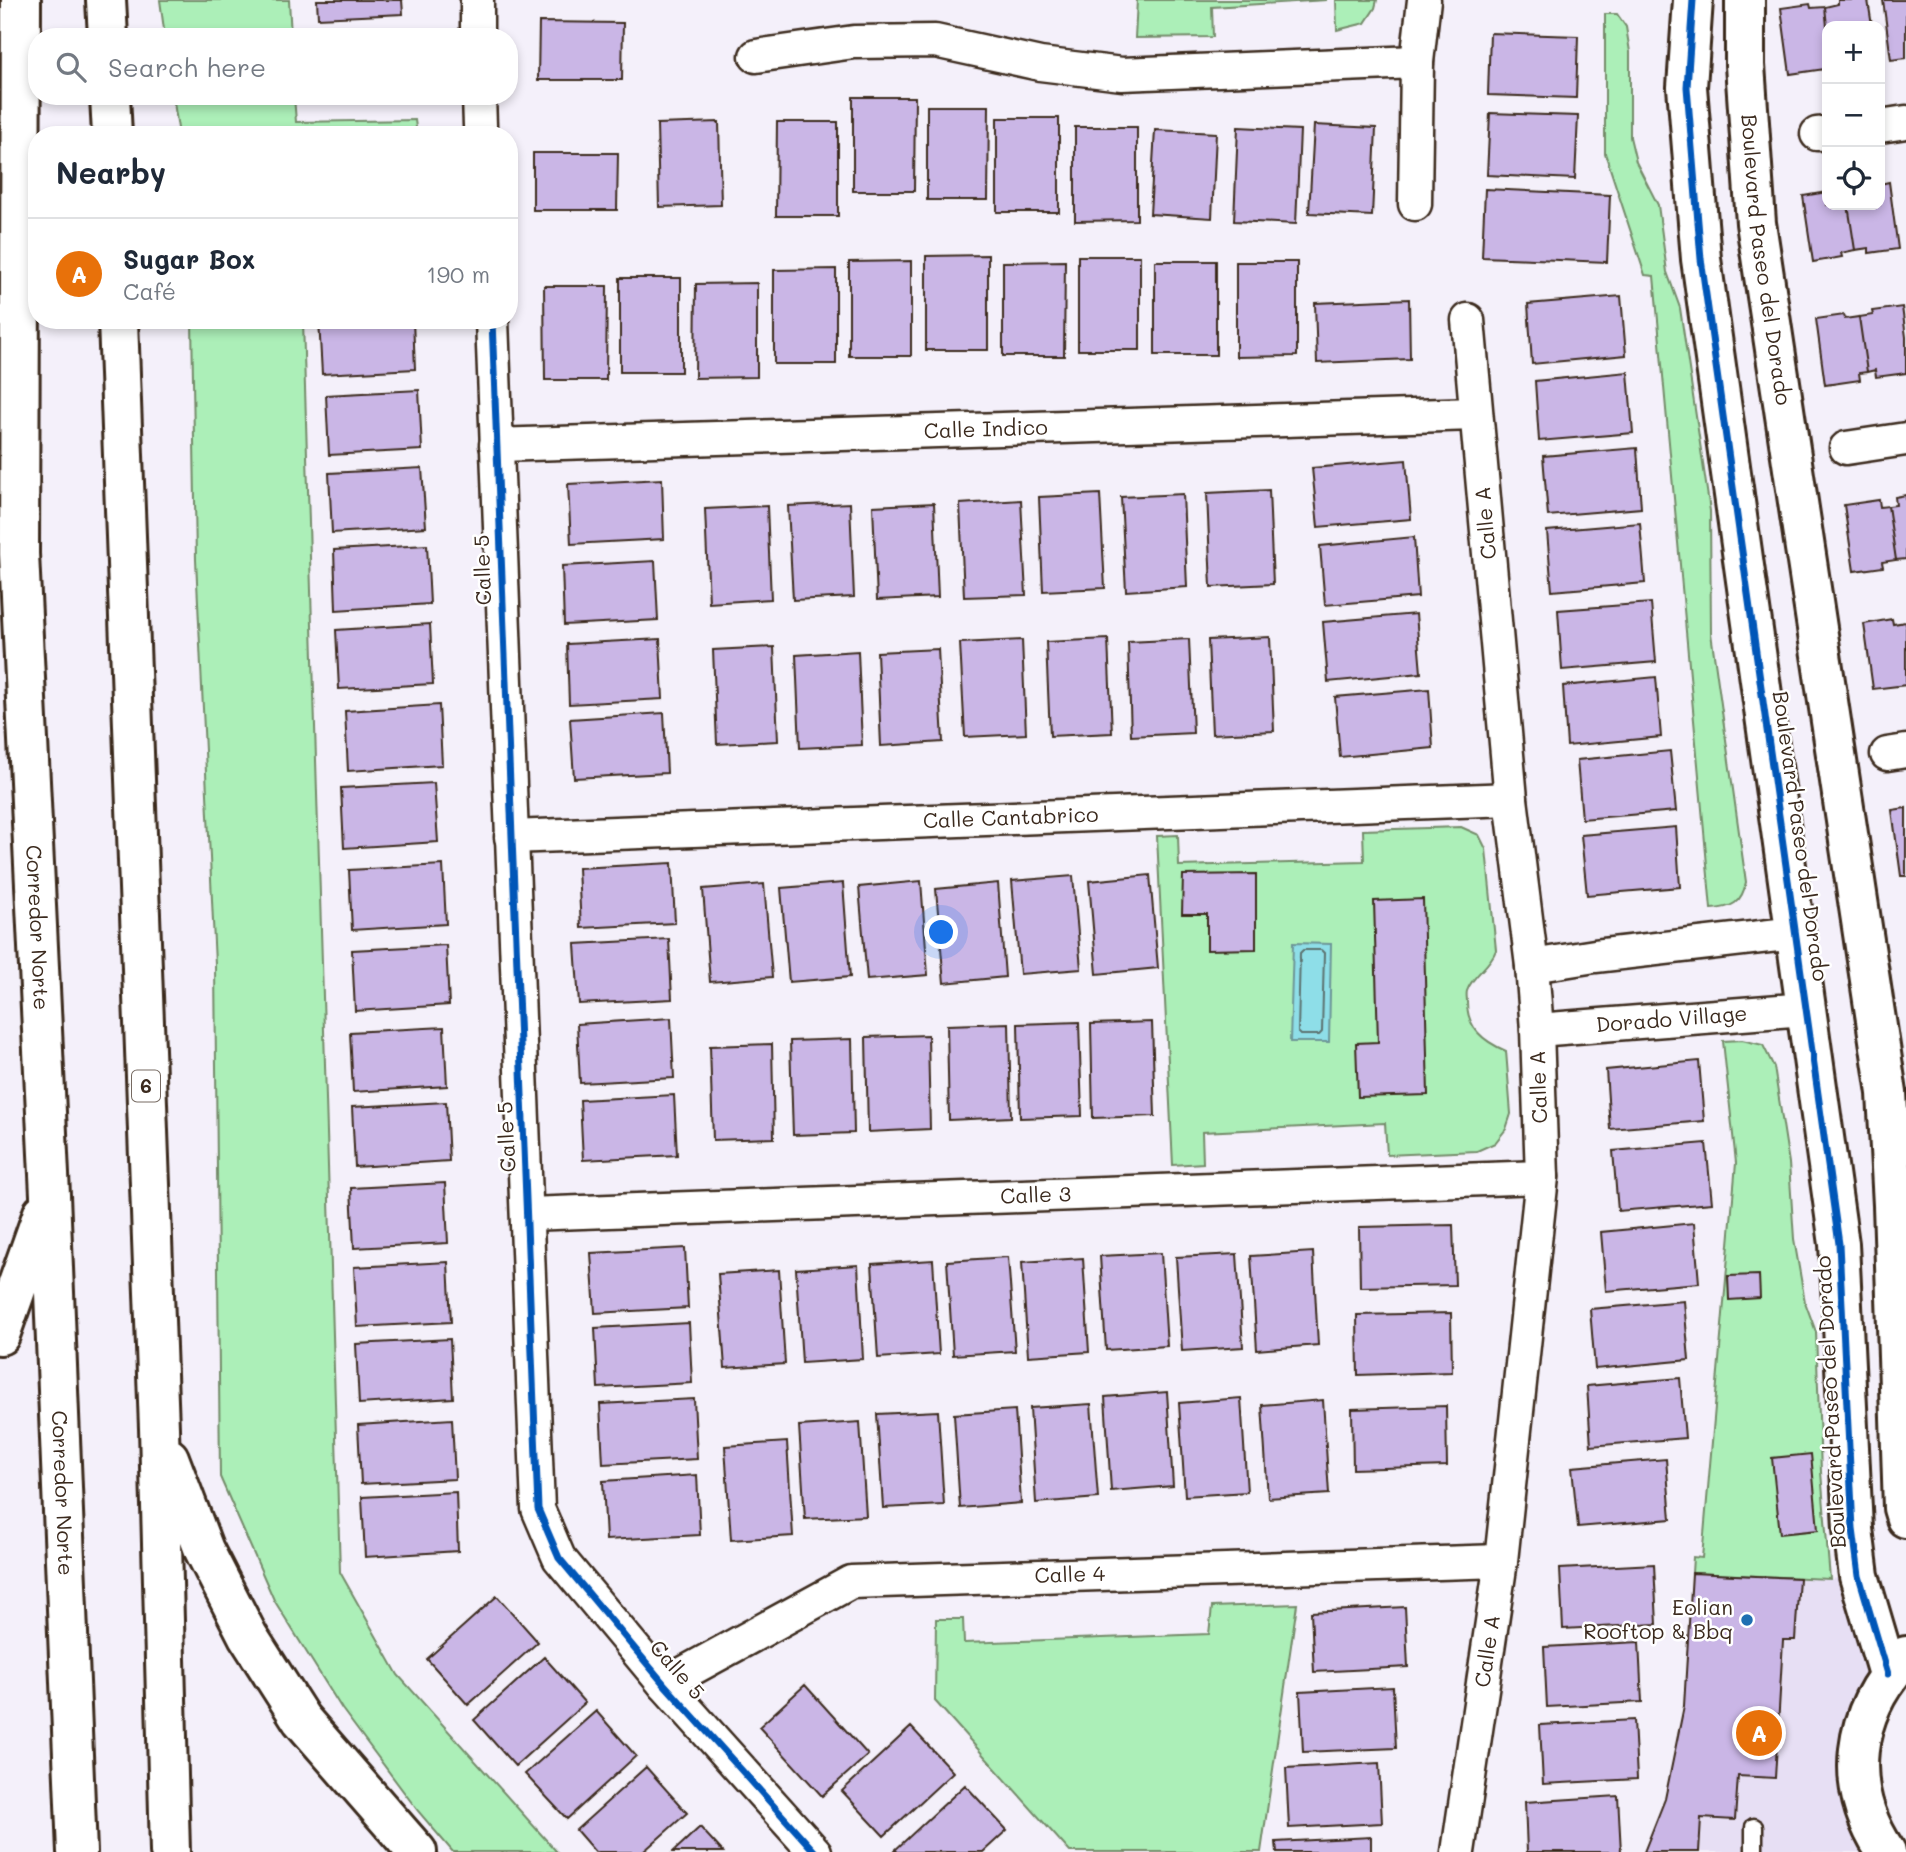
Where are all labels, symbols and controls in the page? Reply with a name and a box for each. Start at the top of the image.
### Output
map controls [1822,21,1885,210]
button: + [1822,21,1885,84]
search box [28,28,518,105]
icon: search [52,48,90,86]
text: Search here [108,50,266,84]
button: − [1822,84,1885,147]
street label: Boulevard Paseo del Dorado [1736,113,1798,407]
button: locate [1822,147,1885,210]
text: Nearby [56,152,166,192]
text: Sugar Box [123,242,256,276]
text: A [71,259,87,289]
text: 190 m [426,259,490,289]
text: Café [123,276,176,306]
street label: Calle Indico [923,413,1048,443]
street label: Calle A [1468,486,1501,561]
street label: Calle 5 [467,534,496,606]
street label: Boulevard Paseo del Dorado [1768,689,1835,983]
street label: Calle Cantabrico [922,800,1099,833]
street label: Corredor Norte [21,844,56,1011]
your location [924,915,958,949]
street label: Dorado Village [1595,999,1748,1037]
street label: Calle A [1523,1050,1552,1124]
road number: 6 [132,1070,160,1102]
street label: Calle 5 [490,1101,521,1173]
street label: Calle 3 [1000,1179,1071,1209]
street label: Boulevard Paseo del Dorado [1808,1255,1851,1549]
street label: Corredor Norte [47,1410,81,1576]
street label: Calle 4 [1034,1559,1106,1588]
place label: Eolian Rooftop & Bbq [1583,1593,1733,1644]
marker: Eolian Rooftop & Bbq [1739,1612,1755,1628]
street label: Calle A [1468,1613,1505,1689]
street label: Calle 5 [645,1634,711,1705]
pin: A [1736,1707,1782,1759]

